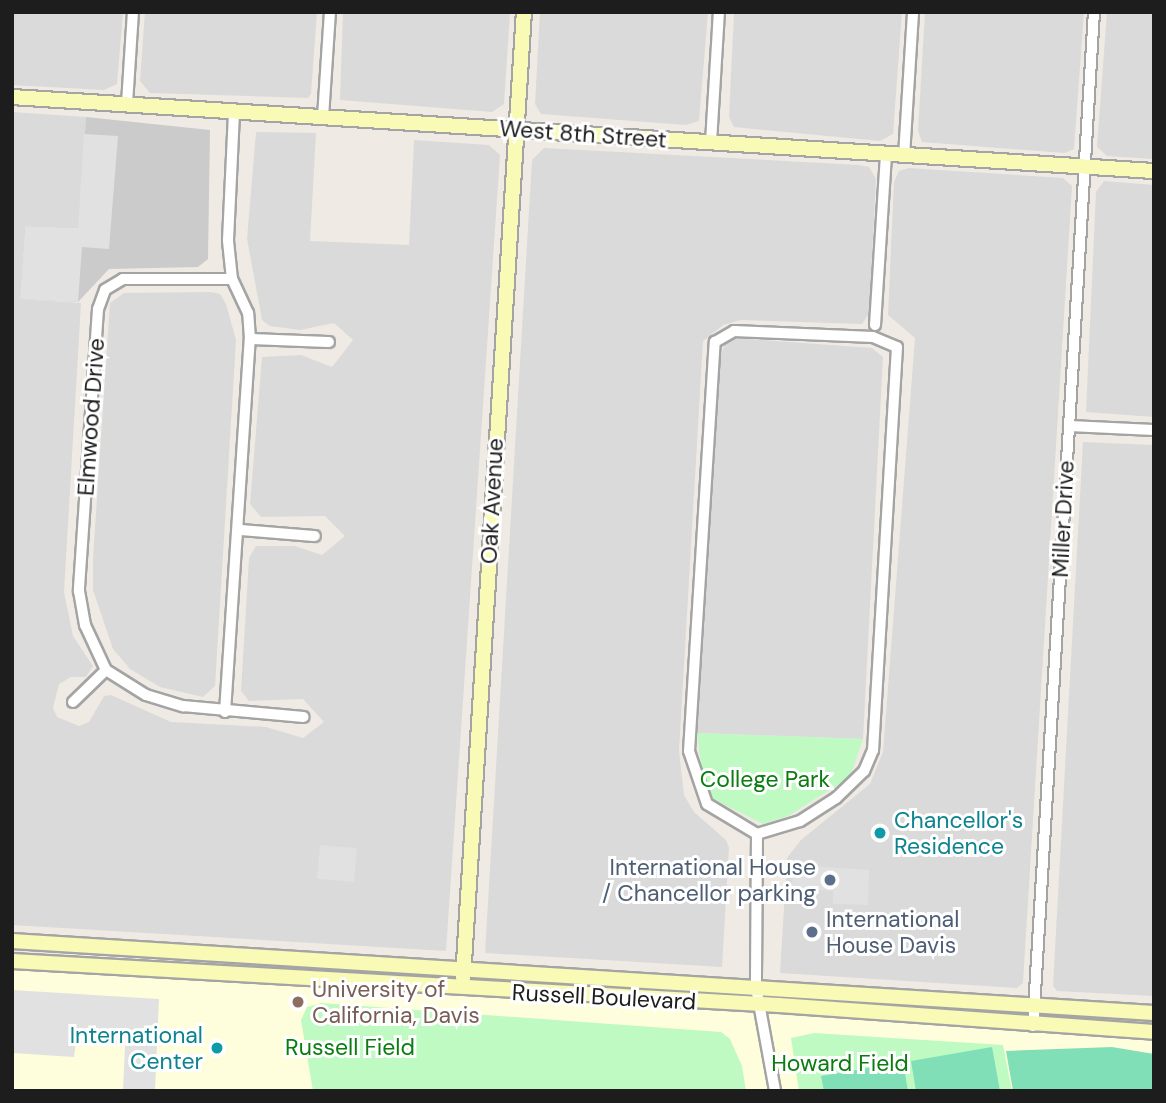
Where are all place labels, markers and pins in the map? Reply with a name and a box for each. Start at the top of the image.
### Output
place label: Chancellor's Residence [894,806,1023,860]
marker: Chancellor's Residence [872,825,888,841]
place label: International House / Chancellor parking [602,853,816,907]
marker: International House / Chancellor parking [822,872,838,888]
place label: International House Davis [826,905,959,959]
marker: International House Davis [804,924,820,940]
place label: University of California, Davis [312,975,480,1029]
marker: University of California, Davis [290,994,306,1010]
place label: International Center [70,1021,203,1075]
marker: International Center [209,1040,225,1056]

